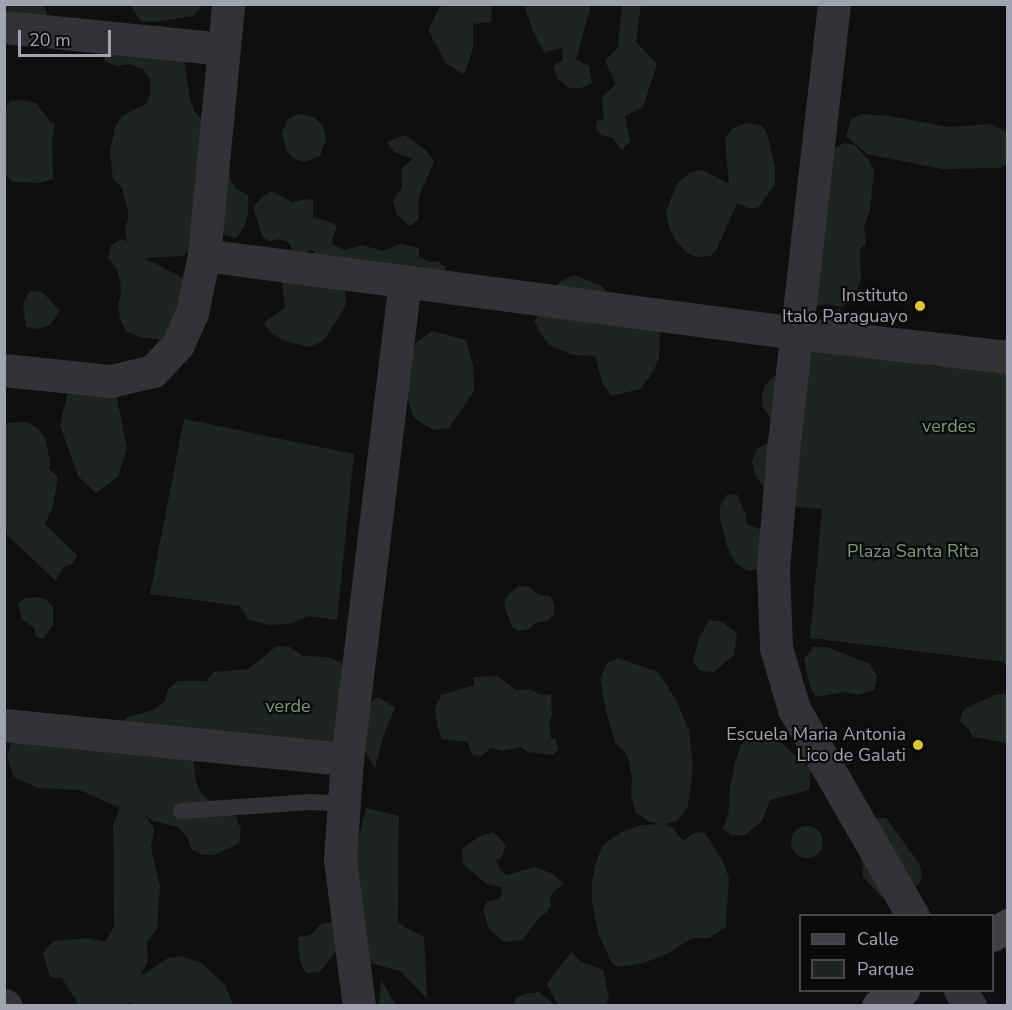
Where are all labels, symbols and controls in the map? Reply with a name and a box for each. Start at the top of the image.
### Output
scale bar [21,18,114,56]
text: 20 m [29,28,71,52]
place label: Instituto Italo Paraguayo [782,285,908,328]
marker: Instituto Italo Paraguayo [913,299,927,313]
park label: verdes [922,415,976,437]
park label: Plaza Santa Rita [847,540,979,562]
park label: verde [265,695,311,717]
place label: Escuela Maria Antonia Lico de Galati [726,724,906,766]
marker: Escuela Maria Antonia Lico de Galati [911,738,925,752]
legend [799,914,994,992]
text: Calle [857,927,899,951]
text: Parque [857,957,914,981]

